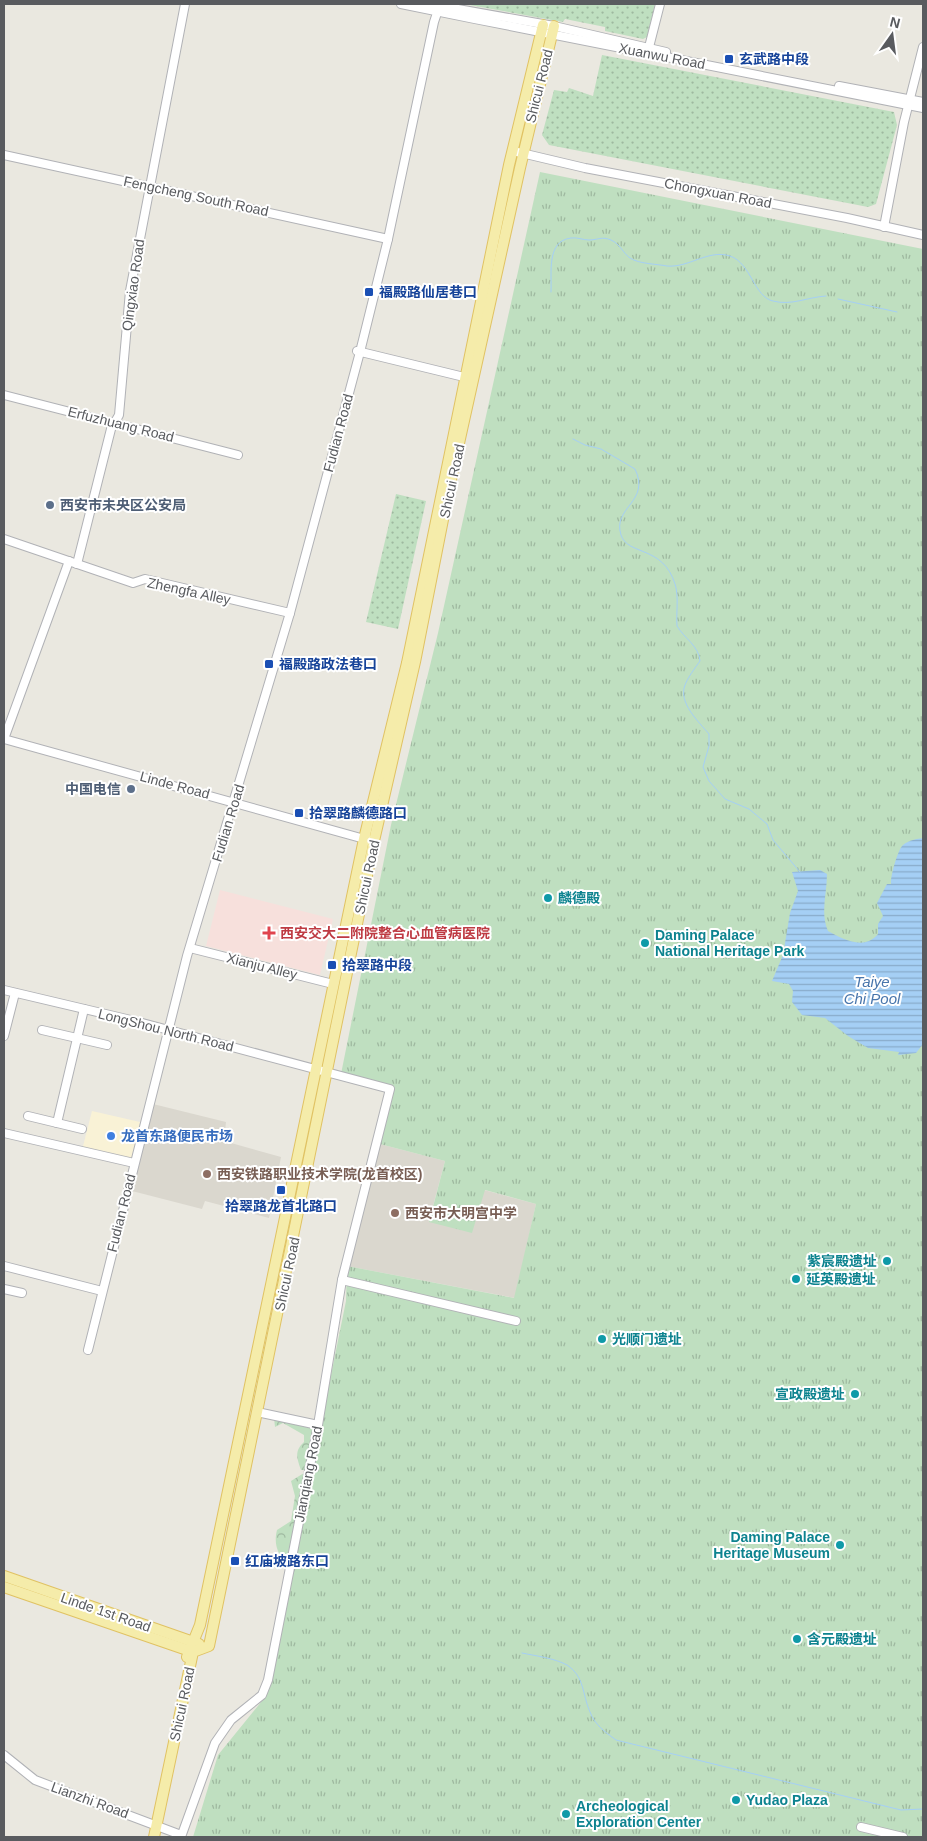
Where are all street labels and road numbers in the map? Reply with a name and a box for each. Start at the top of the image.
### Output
street label: Xuanwu Road [617,40,707,72]
street label: Shicui Road [522,47,556,125]
street label: Fengcheng South Road [122,173,270,219]
street label: Chongxuan Road [663,175,773,211]
street label: Qingxiao Road [119,238,147,332]
street label: Fudian Road [320,392,356,474]
street label: Erfuzhuang Road [66,403,176,445]
street label: Shicui Road [436,442,468,520]
street label: Zhengfa Alley [146,574,232,608]
street label: Linde Road [138,768,212,802]
street label: Fudian Road [209,782,247,864]
street label: Shicui Road [351,838,383,916]
street label: Xianju Alley [225,949,299,983]
street label: LongShou North Road [96,1005,236,1055]
street label: Fudian Road [104,1172,138,1254]
street label: Shicui Road [271,1235,303,1313]
street label: Jianqiang Road [291,1425,325,1523]
street label: Linde 1st Road [59,1589,153,1635]
street label: Shicui Road [166,1665,198,1743]
street label: Lianzhi Road [49,1779,131,1821]

